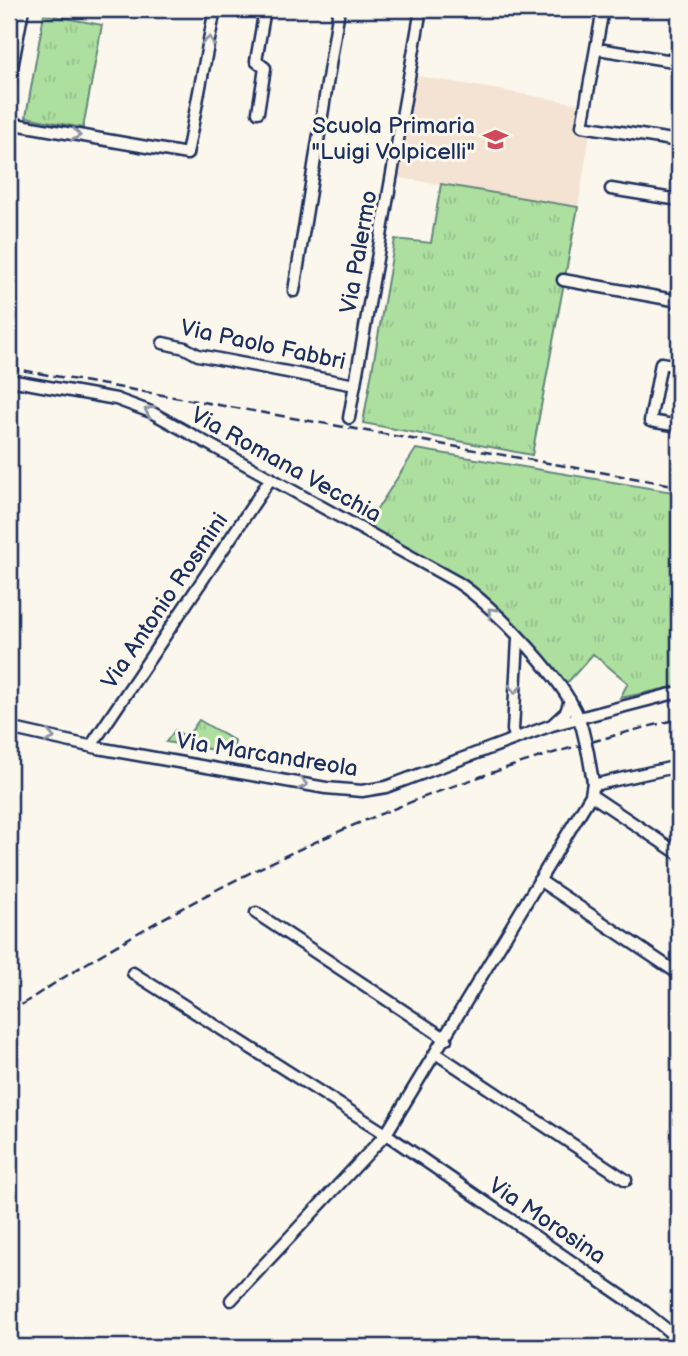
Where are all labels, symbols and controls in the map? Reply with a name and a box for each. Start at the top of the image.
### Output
one-way arrow [201,35,216,47]
place label: Scuola Primaria "Luigi Volpicelli" [311,112,475,166]
school or university icon: Scuola Primaria "Luigi Volpicelli" [481,125,509,153]
one-way arrow [70,127,82,142]
street label: Via Palermo [334,188,384,316]
street label: Via Paolo Fabbri [178,314,348,376]
street label: Via Romana Vecchia [186,401,386,529]
one-way arrow [144,405,156,419]
street label: Via Antonio Rosmini [96,508,234,694]
one-way arrow [487,608,500,621]
one-way arrow [508,683,523,694]
street label: Via Marcandreola [174,727,360,783]
one-way arrow [44,729,56,744]
one-way arrow [297,775,309,790]
street label: Via Morosina [483,1172,611,1270]

